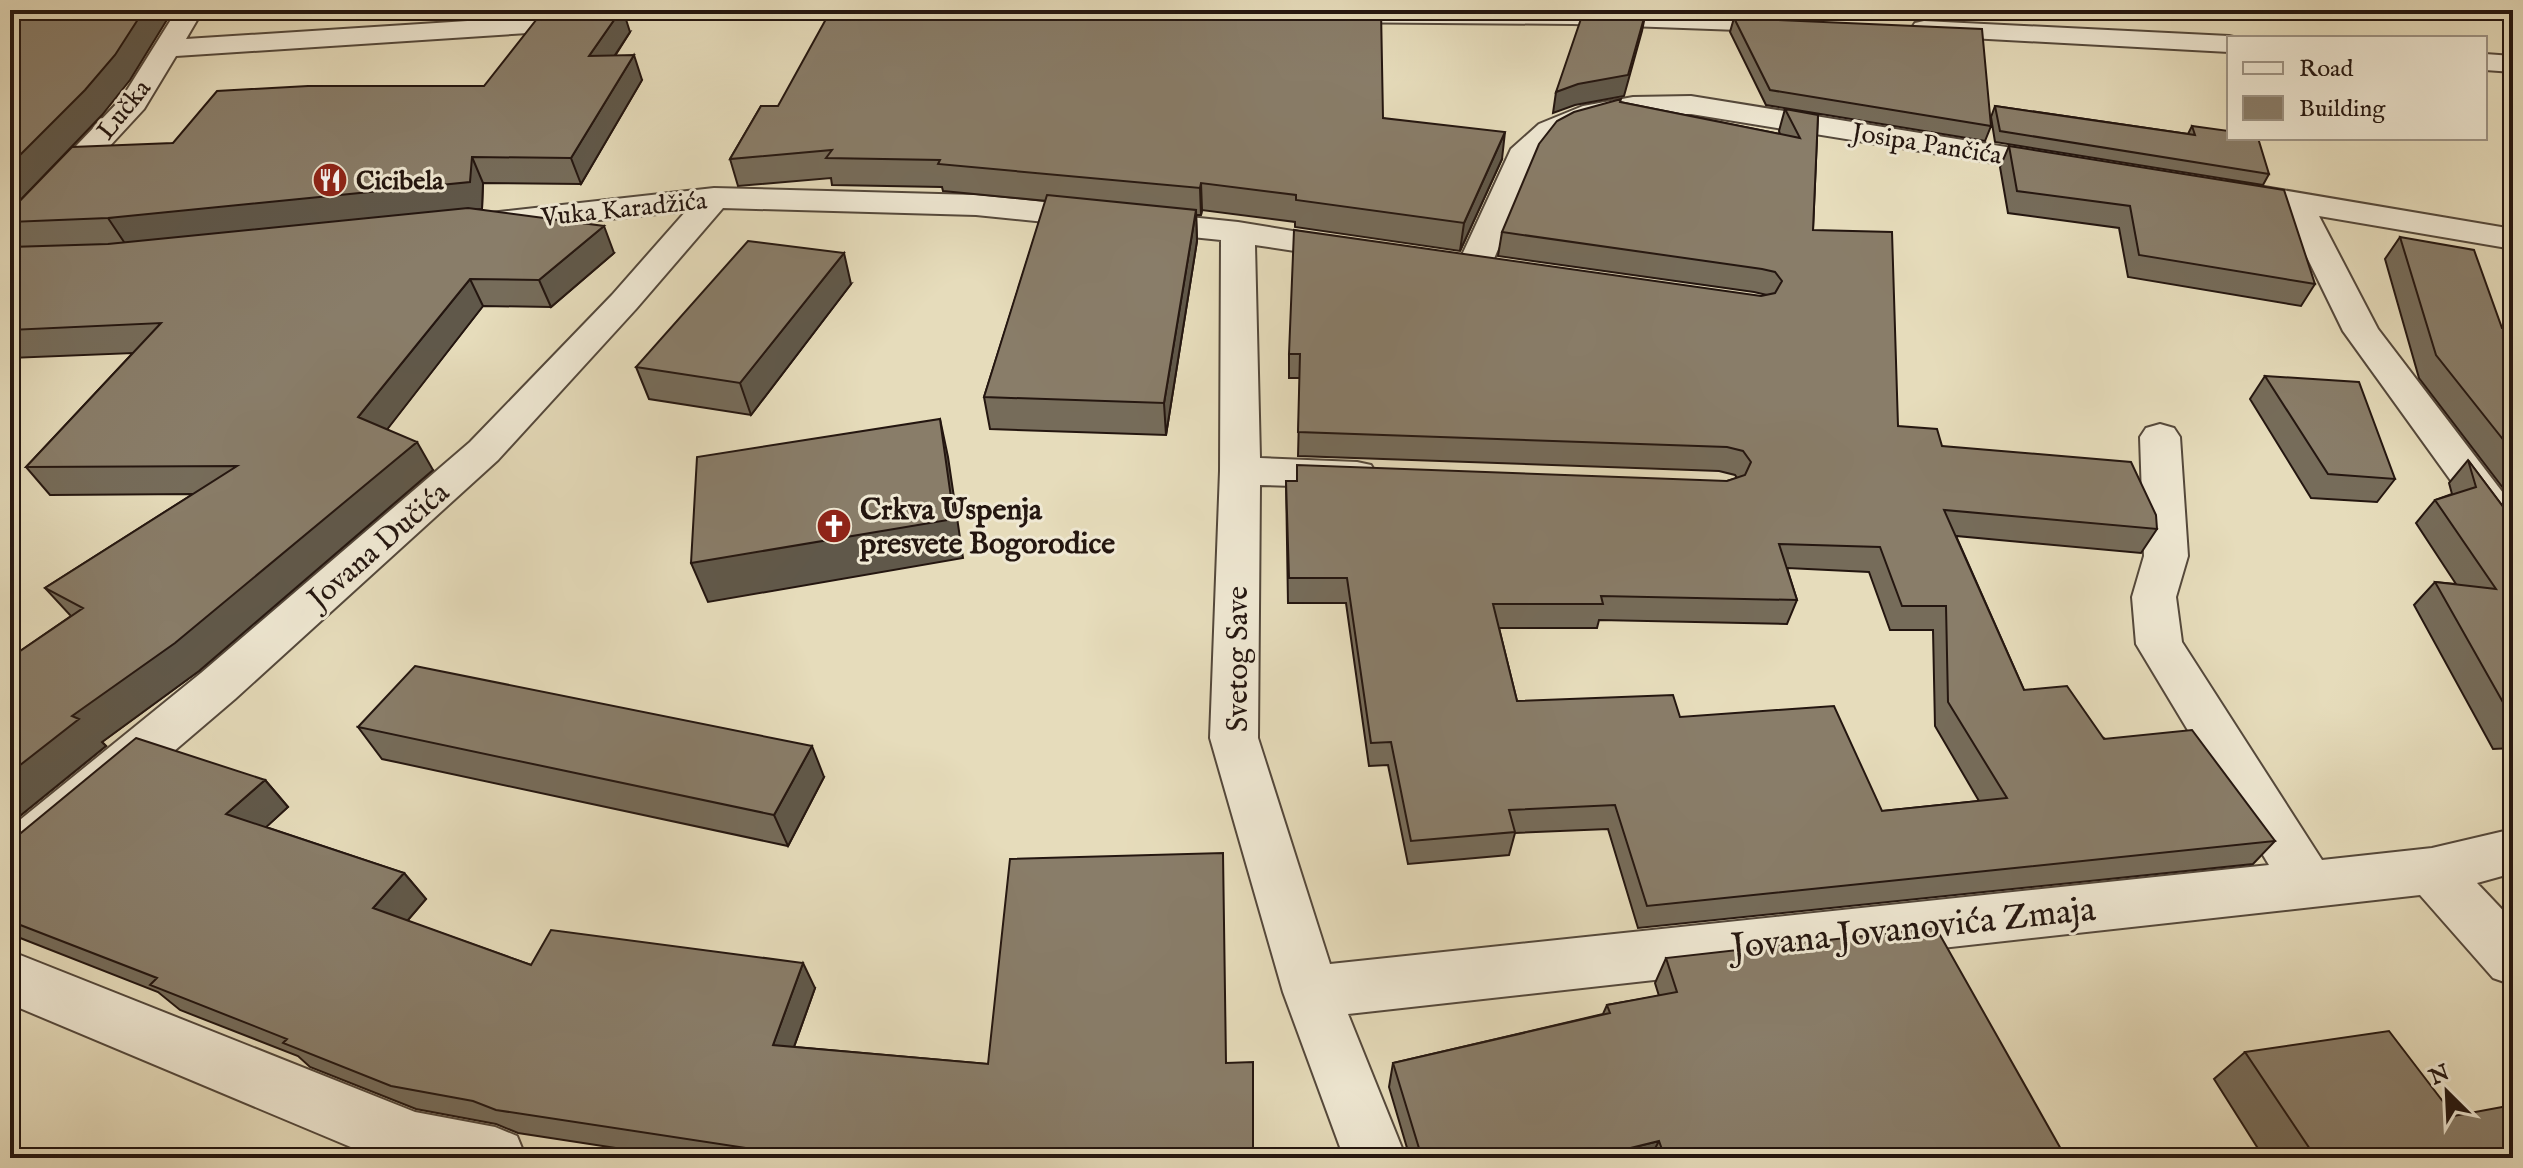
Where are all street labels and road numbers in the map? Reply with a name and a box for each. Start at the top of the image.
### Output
street label: Lučka [90,72,159,147]
street label: Josipa Pančića [1846,116,2005,173]
street label: Vuka Karadžića [539,184,709,235]
street label: Jovana Dučića [298,475,458,620]
street label: Svetog Save [1220,586,1258,732]
street label: Jovana Jovanovića Zmaja [1725,887,2098,971]

